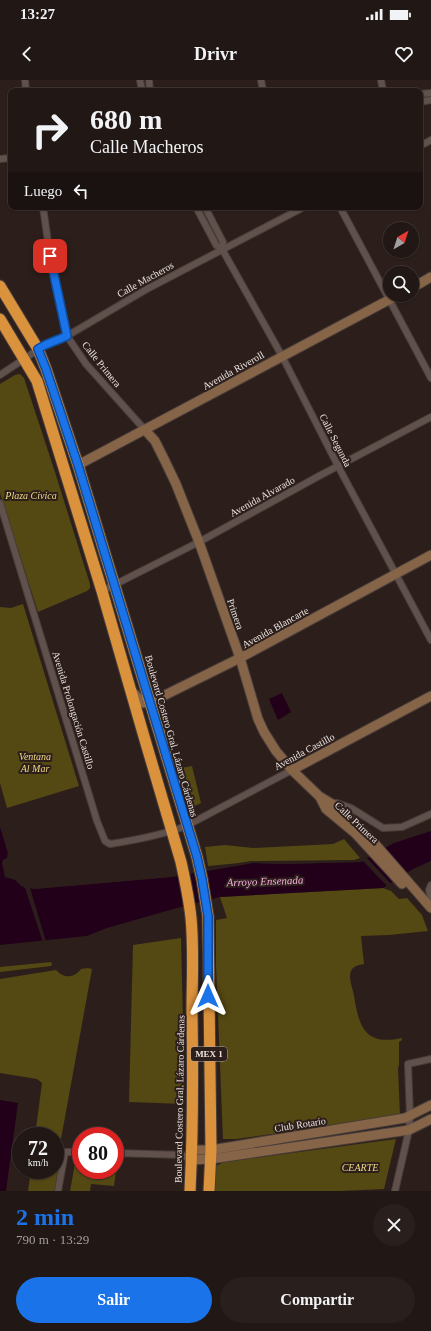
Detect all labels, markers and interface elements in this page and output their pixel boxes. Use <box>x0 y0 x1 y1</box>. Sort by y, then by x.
text: 13:27 <box>20 6 55 22</box>
icon: back <box>16 43 38 65</box>
icon: heart <box>393 43 415 65</box>
text: Drivr <box>194 44 237 64</box>
icon: right <box>24 104 76 156</box>
text: 680 m <box>90 104 162 135</box>
text: Calle Macheros <box>90 137 203 157</box>
icon: left <box>70 180 92 202</box>
text: Luego <box>24 183 62 199</box>
north arrow <box>383 222 419 258</box>
map controls <box>383 222 419 302</box>
pin <box>33 239 67 273</box>
icon: arrive <box>39 245 61 267</box>
street label: Calle Macheros <box>115 259 176 300</box>
button: search <box>383 266 419 302</box>
street label: Calle Primera <box>80 339 124 390</box>
street label: Avenida Riveroll <box>201 349 266 392</box>
street label: Calle Segunda <box>317 412 354 469</box>
street label: Avenida Alvarado <box>228 474 297 519</box>
park label: Plaza Civica <box>4 490 57 501</box>
street label: Primera <box>225 597 246 631</box>
street label: Avenida Blancarte <box>240 604 311 650</box>
street label: Avenida Prolongación Castillo <box>50 650 97 770</box>
street label: Boulevard Costero Gral. Lázaro Cárdenas <box>143 654 200 818</box>
street label: Avenida Castillo <box>272 731 336 772</box>
park label: Ventana Al Mar <box>19 751 51 774</box>
street label: Calle Primera <box>333 799 381 846</box>
water label: Arroyo Ensenada <box>225 874 304 888</box>
position arrow <box>187 975 229 1017</box>
street label: Boulevard Costero Gral. Lázaro Cárdenas <box>173 1015 186 1183</box>
road number: MEX 1 <box>191 1047 227 1061</box>
street label: Club Rotario <box>274 1115 327 1134</box>
speed limit sign: 80 <box>72 1127 124 1179</box>
text: 72 <box>28 1137 48 1159</box>
text: km/h <box>28 1157 48 1168</box>
park label: CEARTE <box>342 1162 378 1173</box>
text: 2 min <box>16 1204 74 1230</box>
button: close <box>373 1204 415 1246</box>
text: 790 m · 13:29 <box>16 1232 89 1247</box>
button: Salir <box>16 1277 212 1323</box>
button: Compartir <box>220 1277 415 1323</box>

